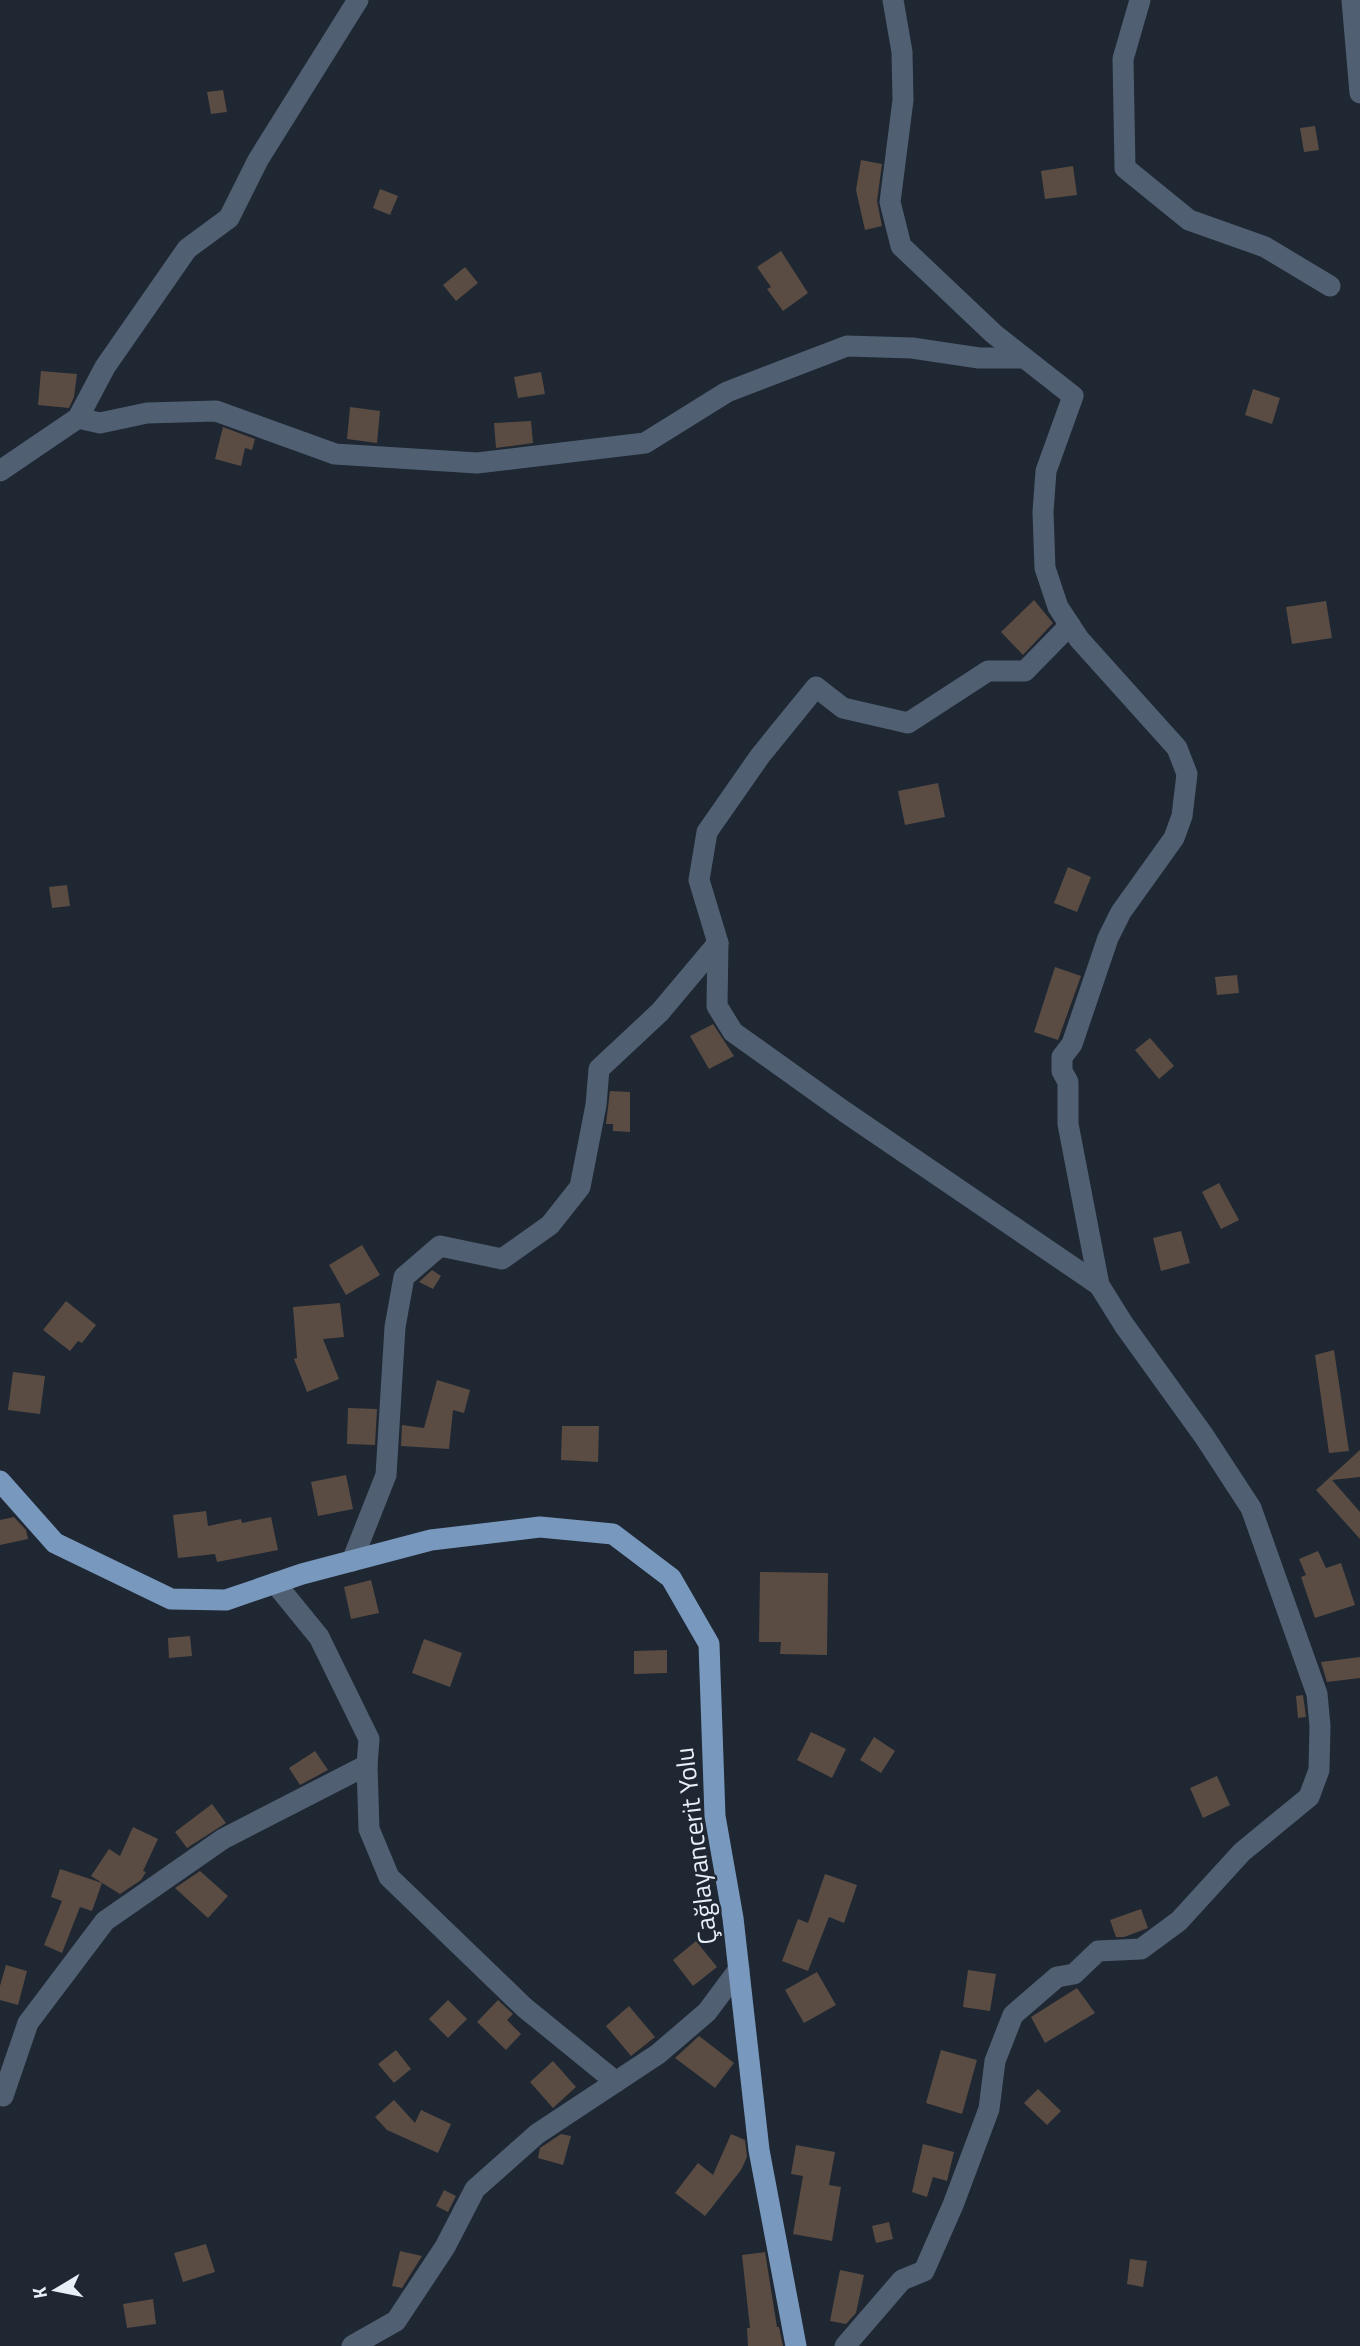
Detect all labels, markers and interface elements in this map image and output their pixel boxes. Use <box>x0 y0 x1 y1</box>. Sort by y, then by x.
street label: Çağlayancerit Yolu <box>664 1745 727 1947</box>
north arrow <box>21 2255 91 2325</box>
text: K <box>24 2285 54 2301</box>

